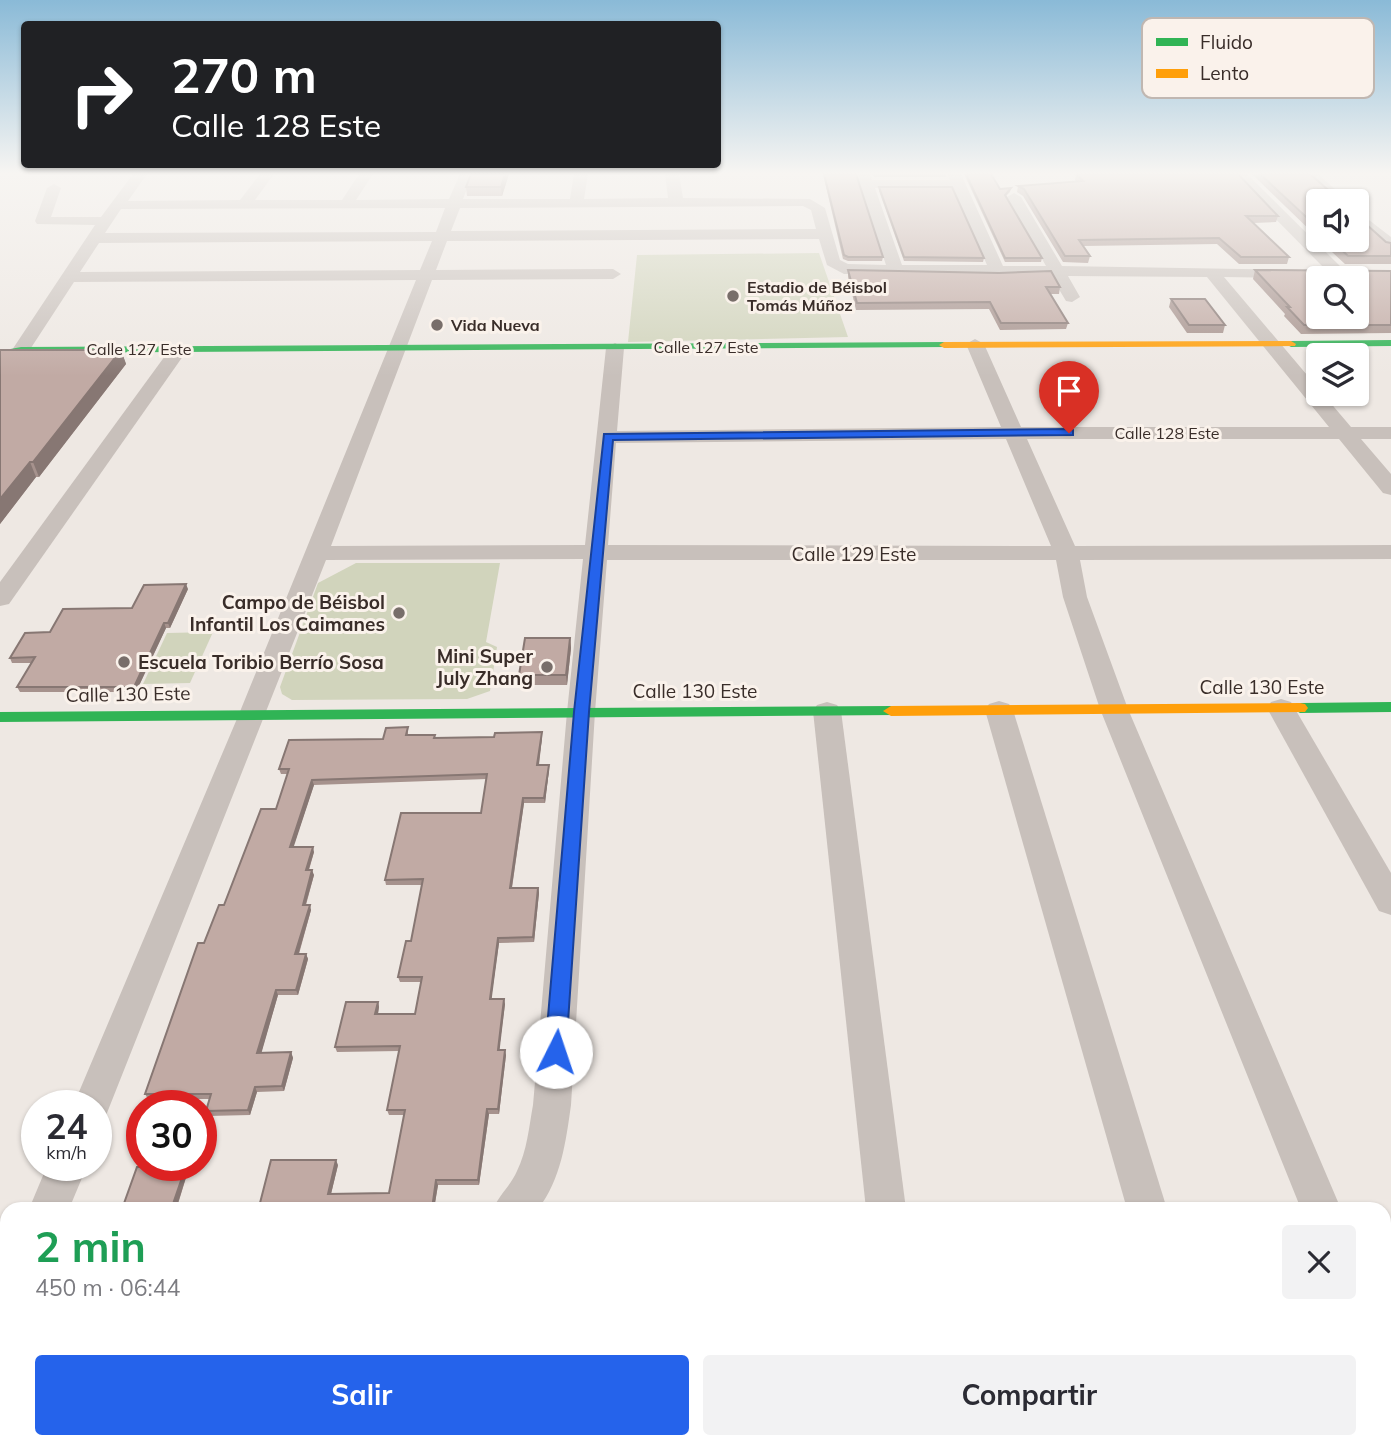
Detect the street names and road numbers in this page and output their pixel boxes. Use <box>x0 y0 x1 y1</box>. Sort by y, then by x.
street label: Calle 127 Este <box>653 337 759 357</box>
street label: Calle 127 Este <box>86 339 192 359</box>
street label: Calle 128 Este <box>1114 423 1220 443</box>
street label: Calle 129 Este <box>792 542 916 566</box>
street label: Calle 130 Este <box>1200 675 1324 699</box>
street label: Calle 130 Este <box>633 679 757 703</box>
street label: Calle 130 Este <box>65 681 191 707</box>

